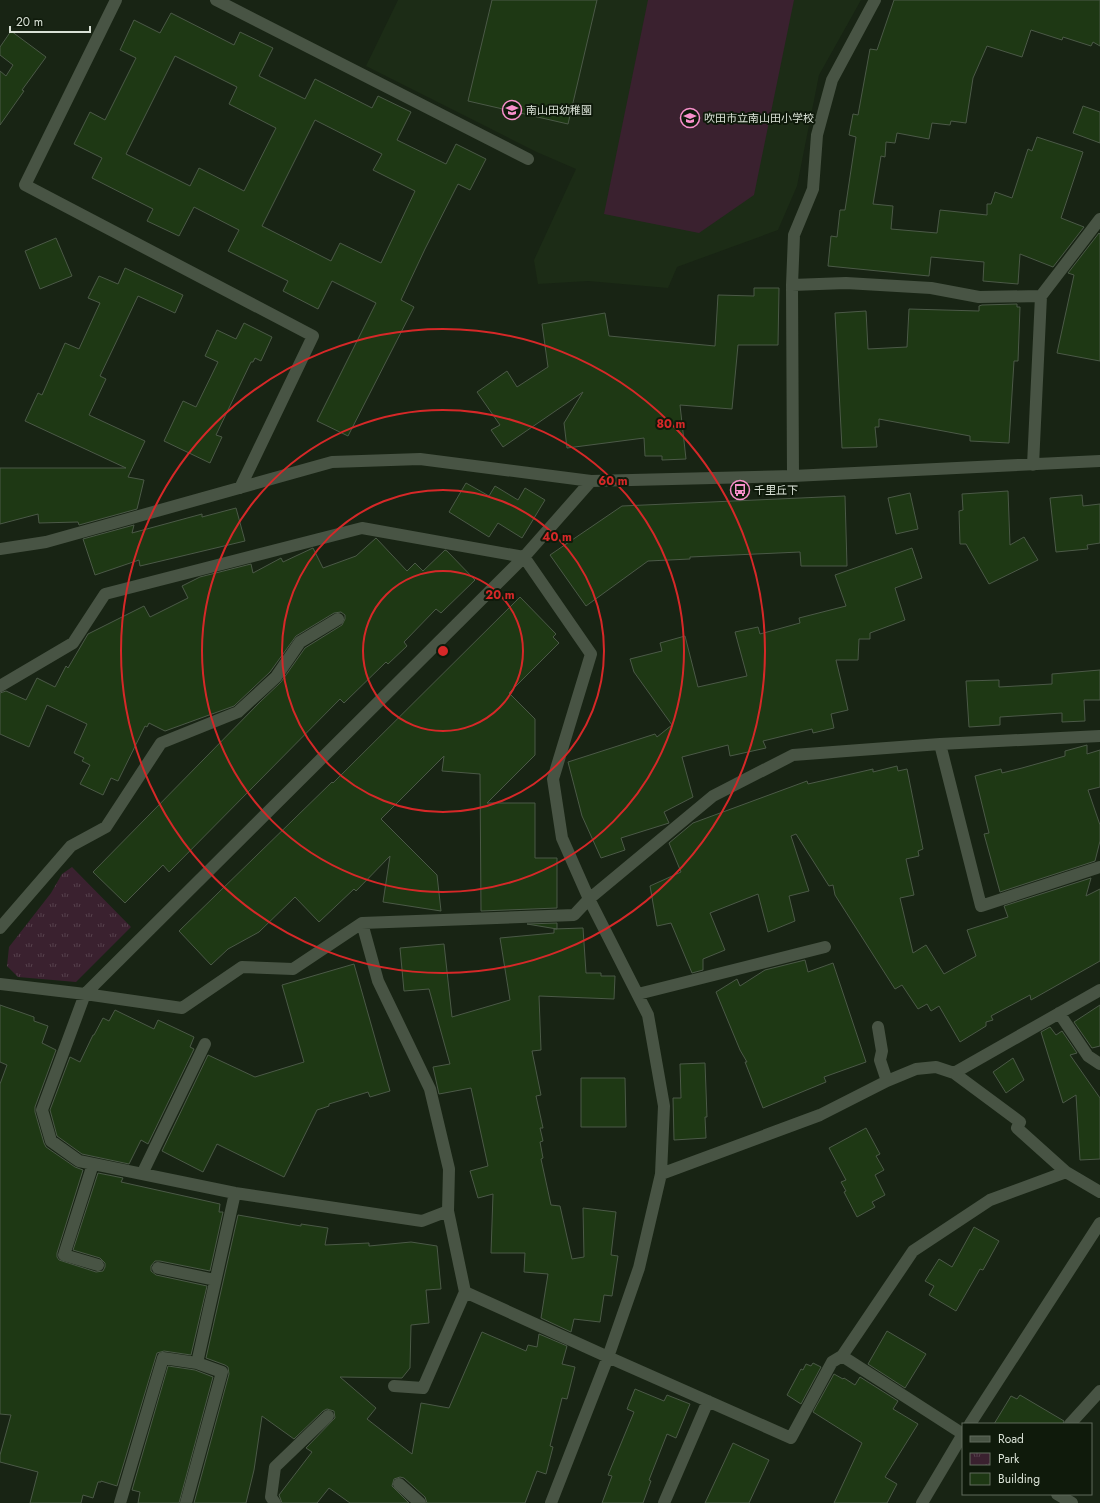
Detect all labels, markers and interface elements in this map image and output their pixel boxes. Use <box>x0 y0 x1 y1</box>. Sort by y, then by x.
scale bar <box>10 8 90 34</box>
text: 20 m <box>16 13 43 31</box>
school or university icon: 南山田幼稚園 <box>501 99 523 121</box>
place label: 南山田幼稚園 <box>526 102 592 118</box>
school or university icon: 吹田市立南山田小学校 <box>679 107 701 129</box>
place label: 吹田市立南山田小学校 <box>704 110 814 126</box>
text: 80 m <box>657 415 686 433</box>
text: 60 m <box>598 472 628 490</box>
bus stop icon: 千里丘下 <box>729 479 751 501</box>
place label: 千里丘下 <box>754 482 798 498</box>
text: 40 m <box>542 528 572 546</box>
text: 20 m <box>485 586 515 604</box>
centre of rings <box>436 644 450 658</box>
legend <box>962 1423 1092 1495</box>
text: Road <box>998 1430 1024 1448</box>
text: Park <box>998 1450 1020 1468</box>
text: Building <box>998 1470 1040 1488</box>

